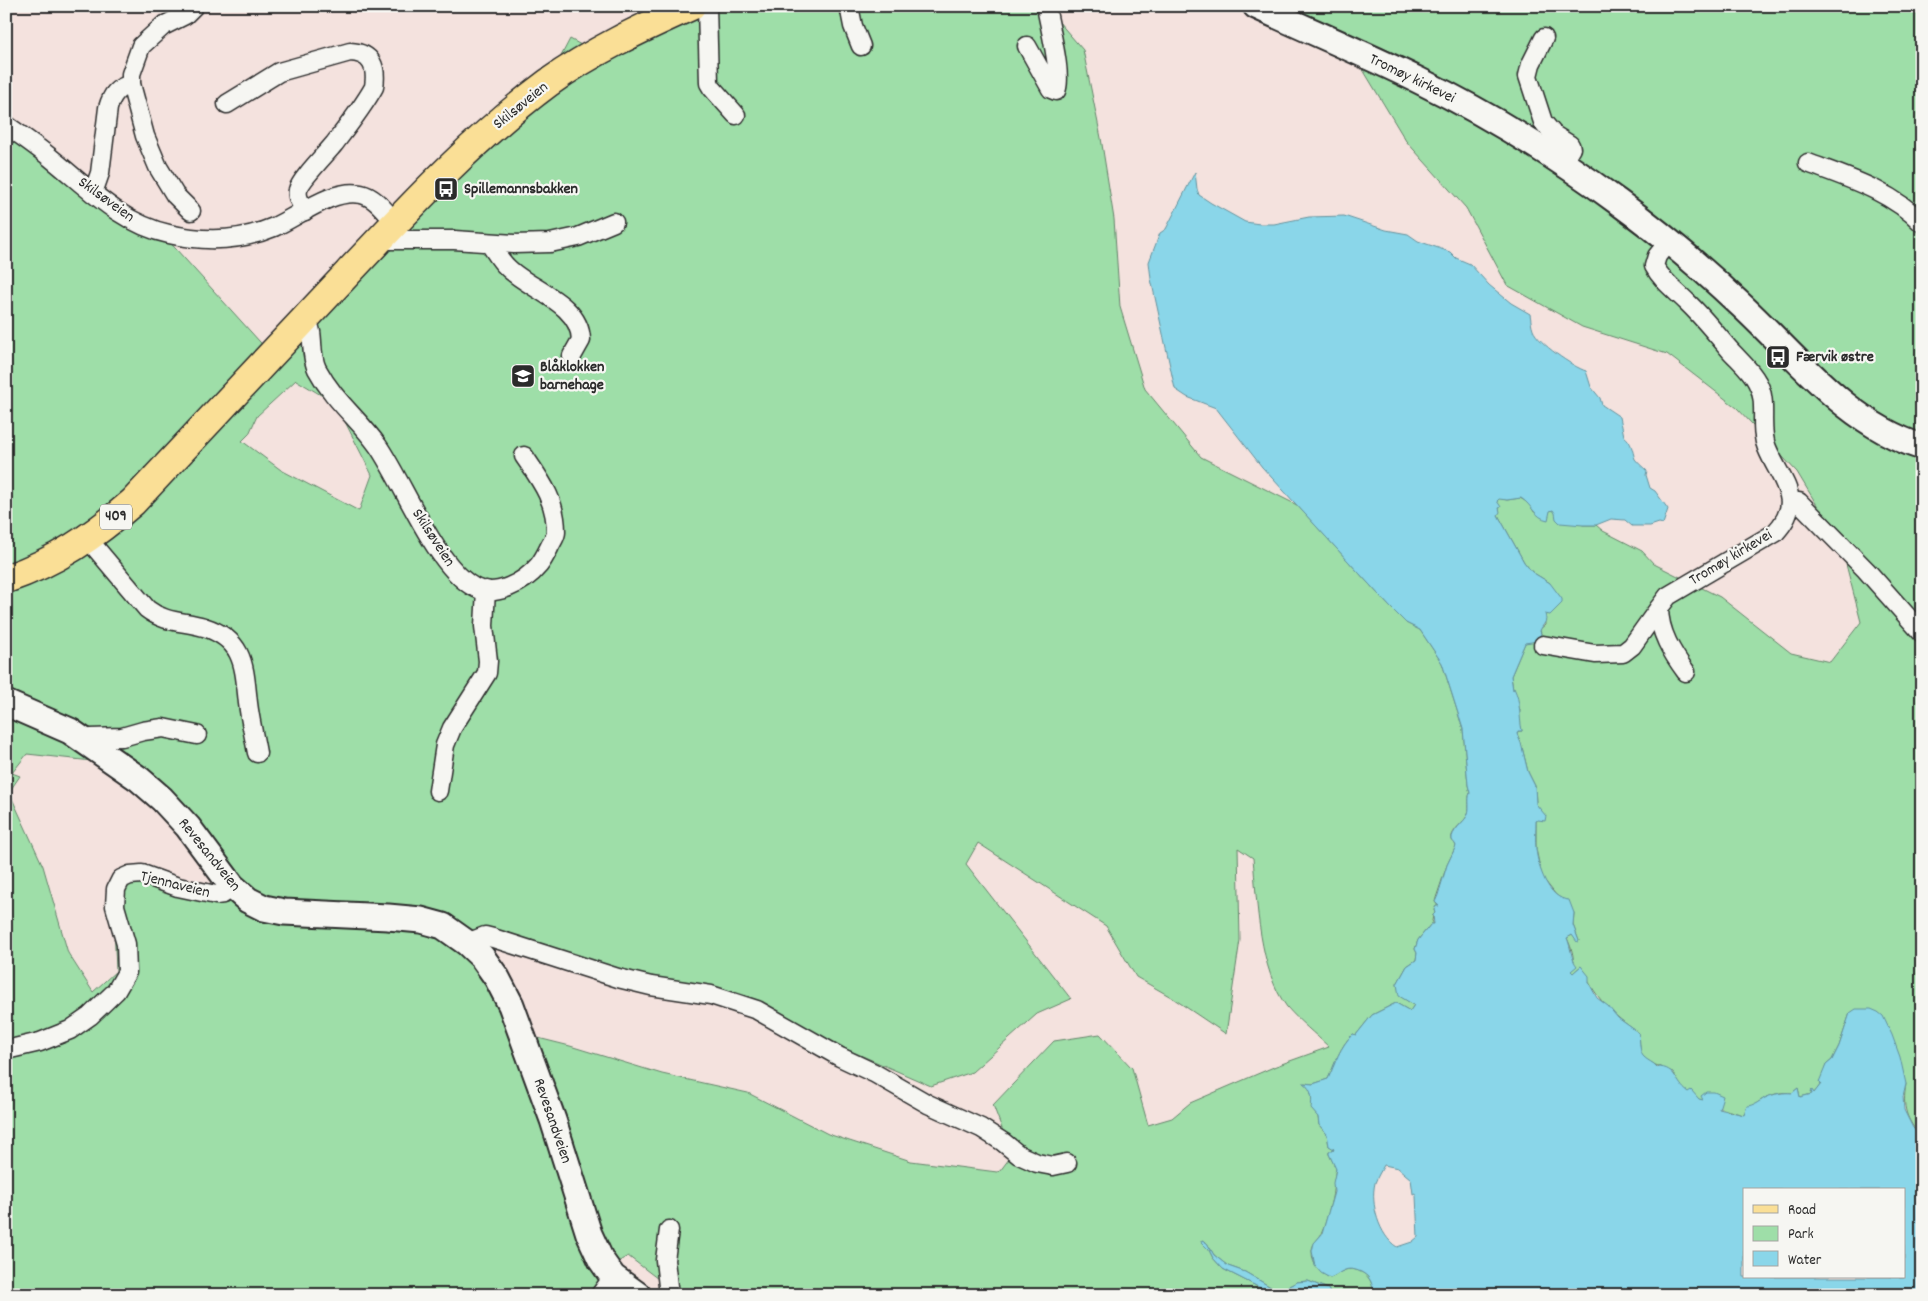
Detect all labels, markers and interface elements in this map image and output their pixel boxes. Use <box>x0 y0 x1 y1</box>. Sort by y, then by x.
street label: Tromøy kirkevei <box>1365 48 1459 110</box>
street label: Skilsøveien <box>488 77 554 135</box>
street label: Skilsøveien <box>73 172 139 228</box>
bus stop icon: Spillemannsbakken <box>433 176 459 202</box>
place label: Spillemannsbakken <box>464 178 578 201</box>
bus stop icon: Færvik østre <box>1765 344 1791 370</box>
place label: Færvik østre <box>1796 346 1874 369</box>
place label: Blåklokken barnehage <box>540 356 604 397</box>
school or university icon: Blåklokken barnehage <box>510 363 536 389</box>
road number: 409 <box>100 504 132 530</box>
street label: Skilsøveien <box>406 504 460 572</box>
street label: Tromøy kirkevei <box>1685 524 1777 592</box>
street label: Revesandveien <box>172 813 246 897</box>
street label: Tjennaveien <box>138 865 212 905</box>
street label: Revesandveien <box>527 1075 577 1167</box>
legend <box>1743 1188 1906 1278</box>
text: Road <box>1788 1200 1816 1222</box>
text: Park <box>1788 1224 1814 1246</box>
text: Water <box>1788 1250 1822 1272</box>

